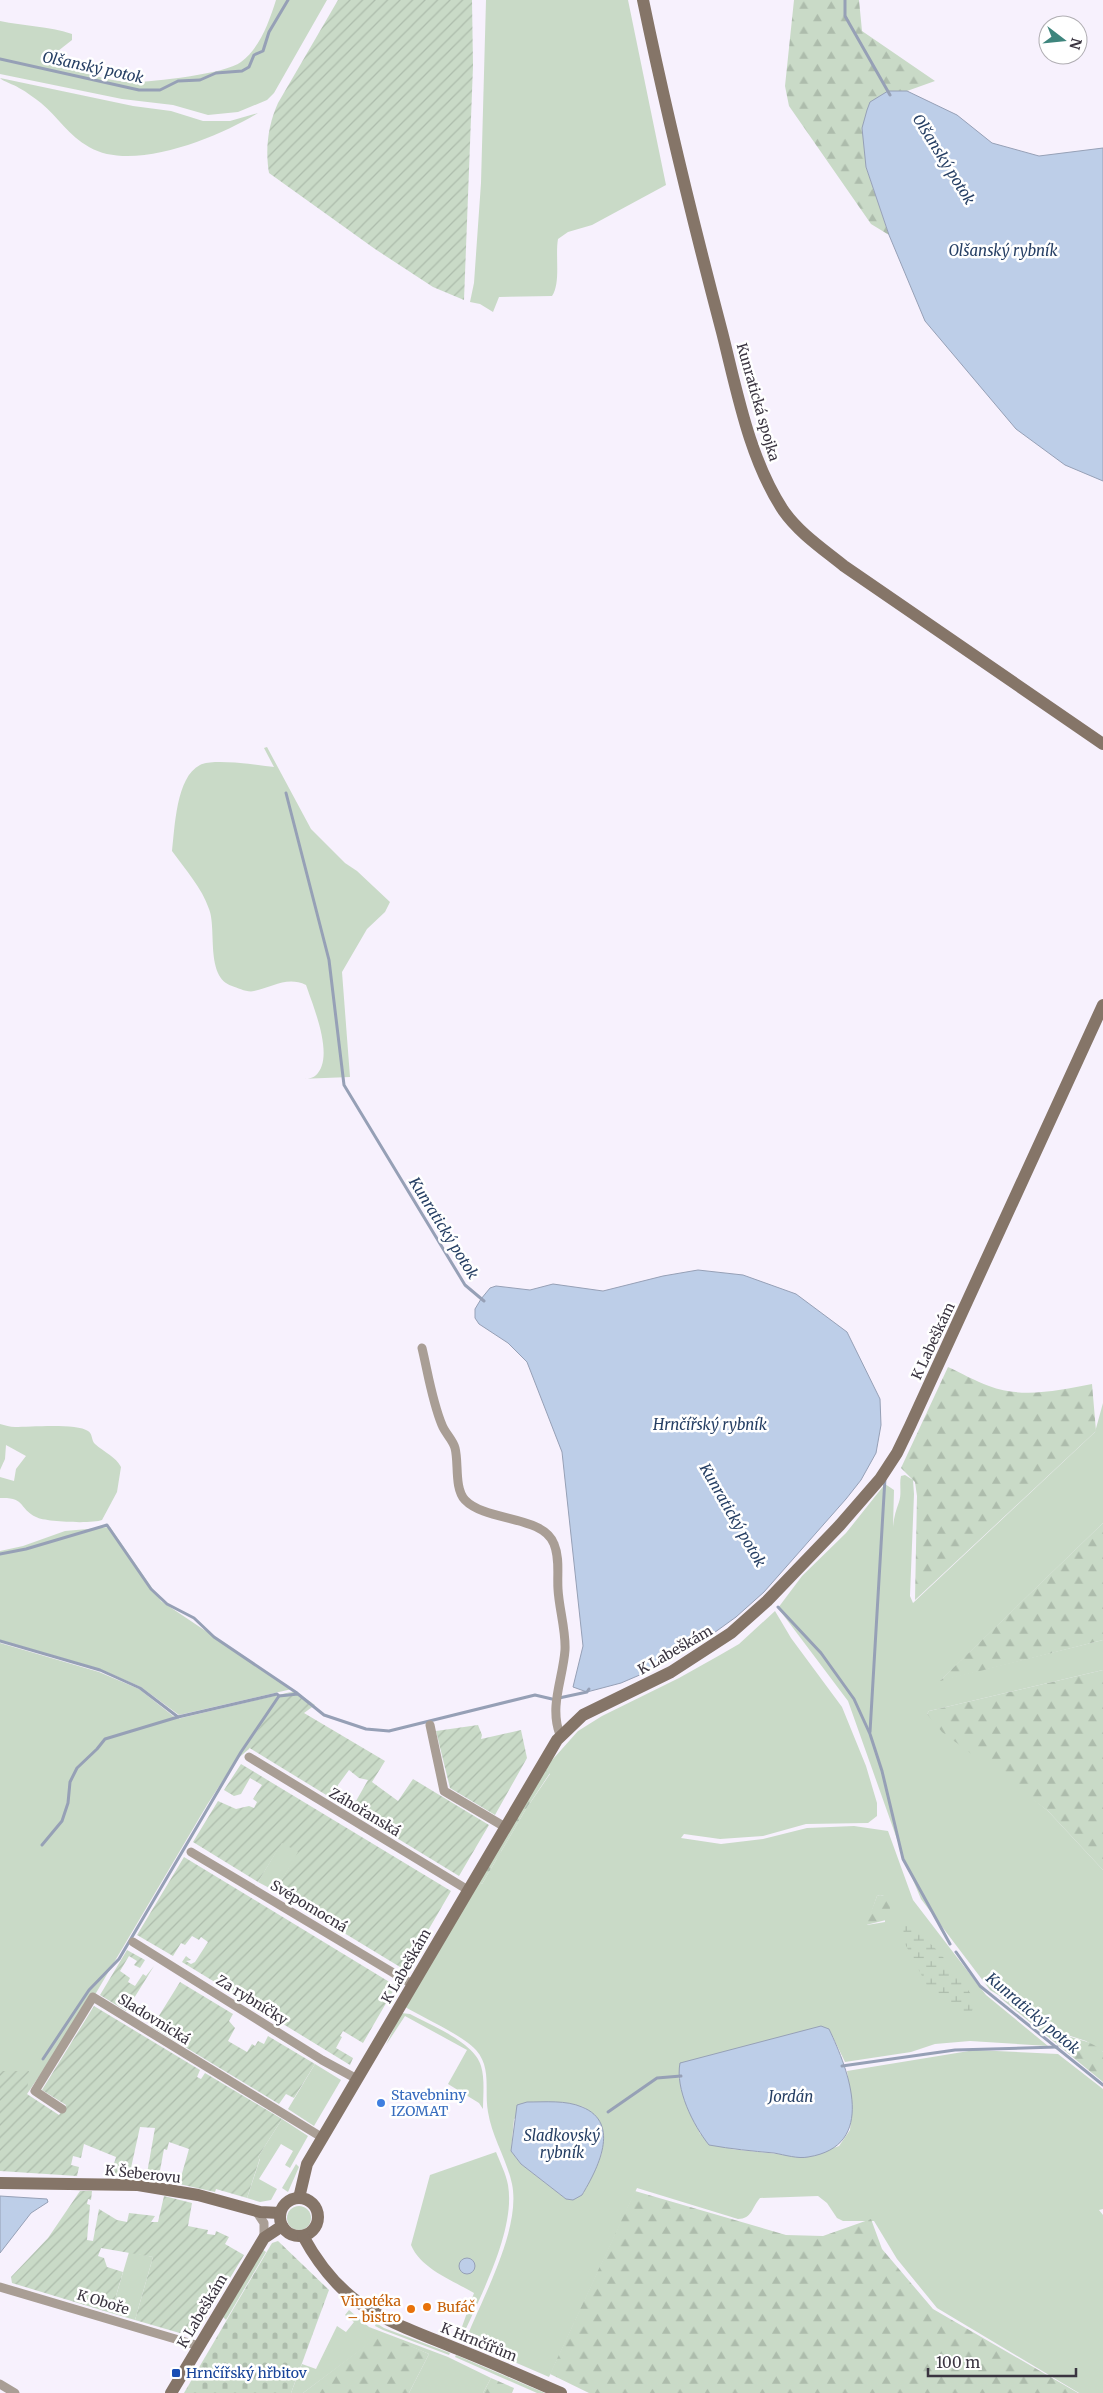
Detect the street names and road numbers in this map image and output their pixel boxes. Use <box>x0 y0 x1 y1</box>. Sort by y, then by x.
street label: Kunratická spojka <box>733 341 784 464</box>
street label: K Labeškám <box>907 1299 959 1382</box>
street label: K Labeškám <box>635 1621 716 1679</box>
street label: Záhořanská <box>326 1784 404 1841</box>
street label: Svépomocná <box>267 1876 351 1936</box>
street label: K Labeškám <box>377 1925 435 2006</box>
street label: Za rybníčky <box>213 1971 292 2029</box>
street label: Sladovnická <box>115 1990 194 2049</box>
street label: K Šeberovu <box>104 2161 182 2187</box>
street label: K Labeškám <box>173 2271 231 2351</box>
street label: K Oboře <box>75 2286 131 2318</box>
street label: K Hrnčířům <box>438 2319 520 2365</box>

